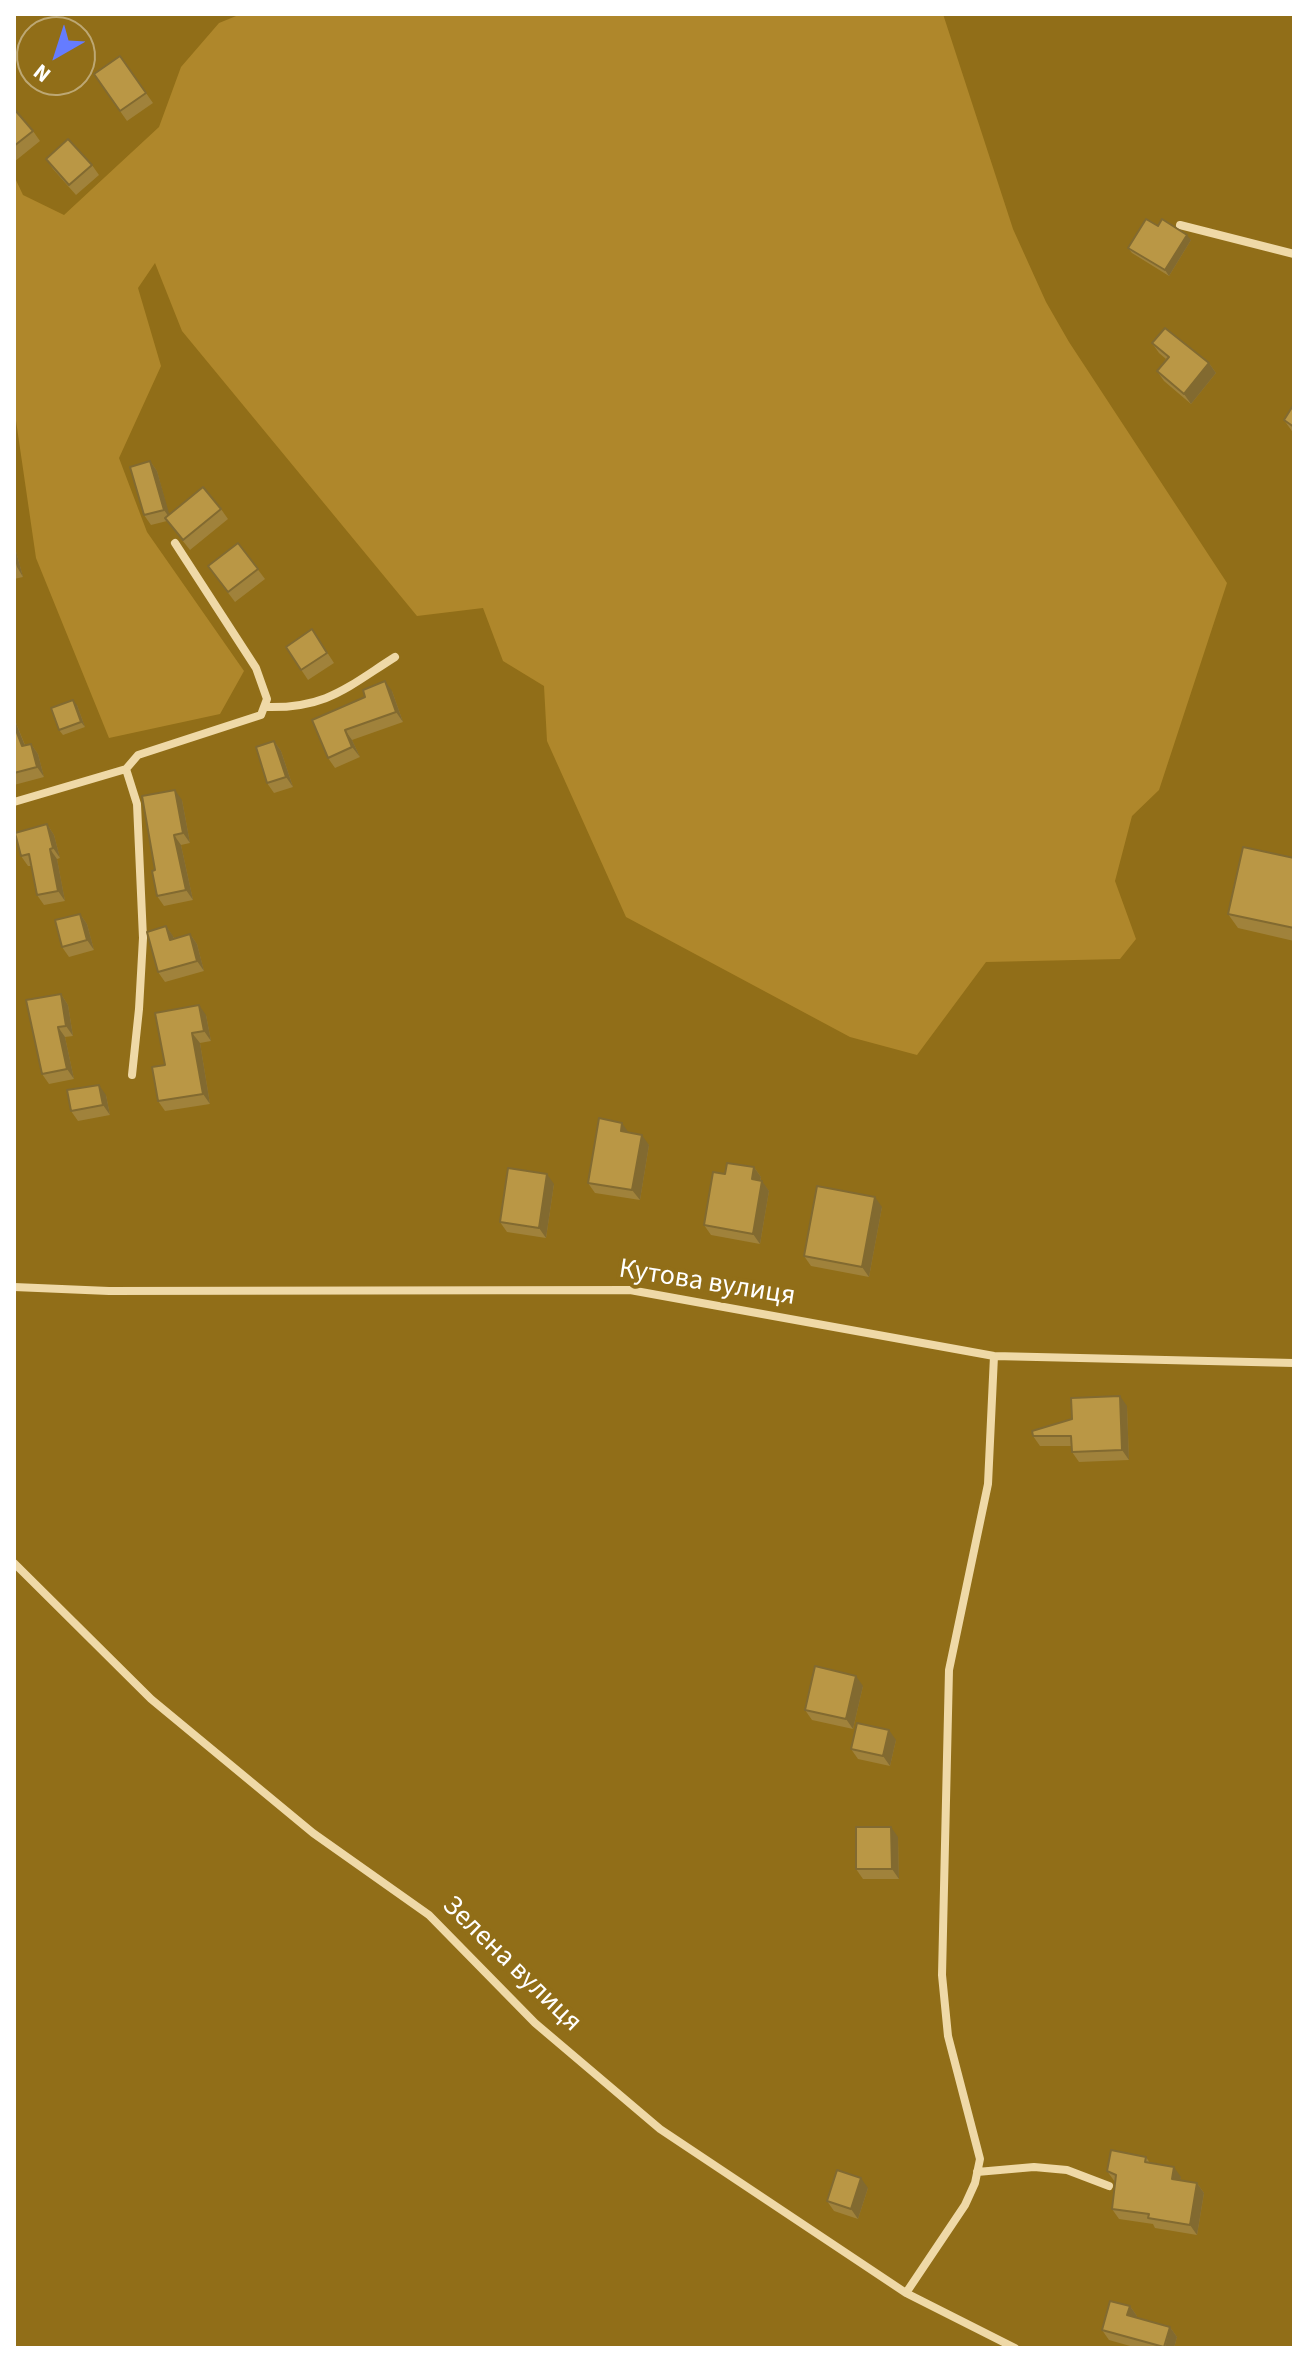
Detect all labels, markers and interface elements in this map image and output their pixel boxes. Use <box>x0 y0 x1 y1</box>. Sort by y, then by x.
north arrow <box>16 16 96 96</box>
text: N <box>26 56 58 90</box>
street label: Кутова вулиця <box>616 1253 798 1315</box>
street label: Зелена вулиця <box>434 1890 588 2040</box>

